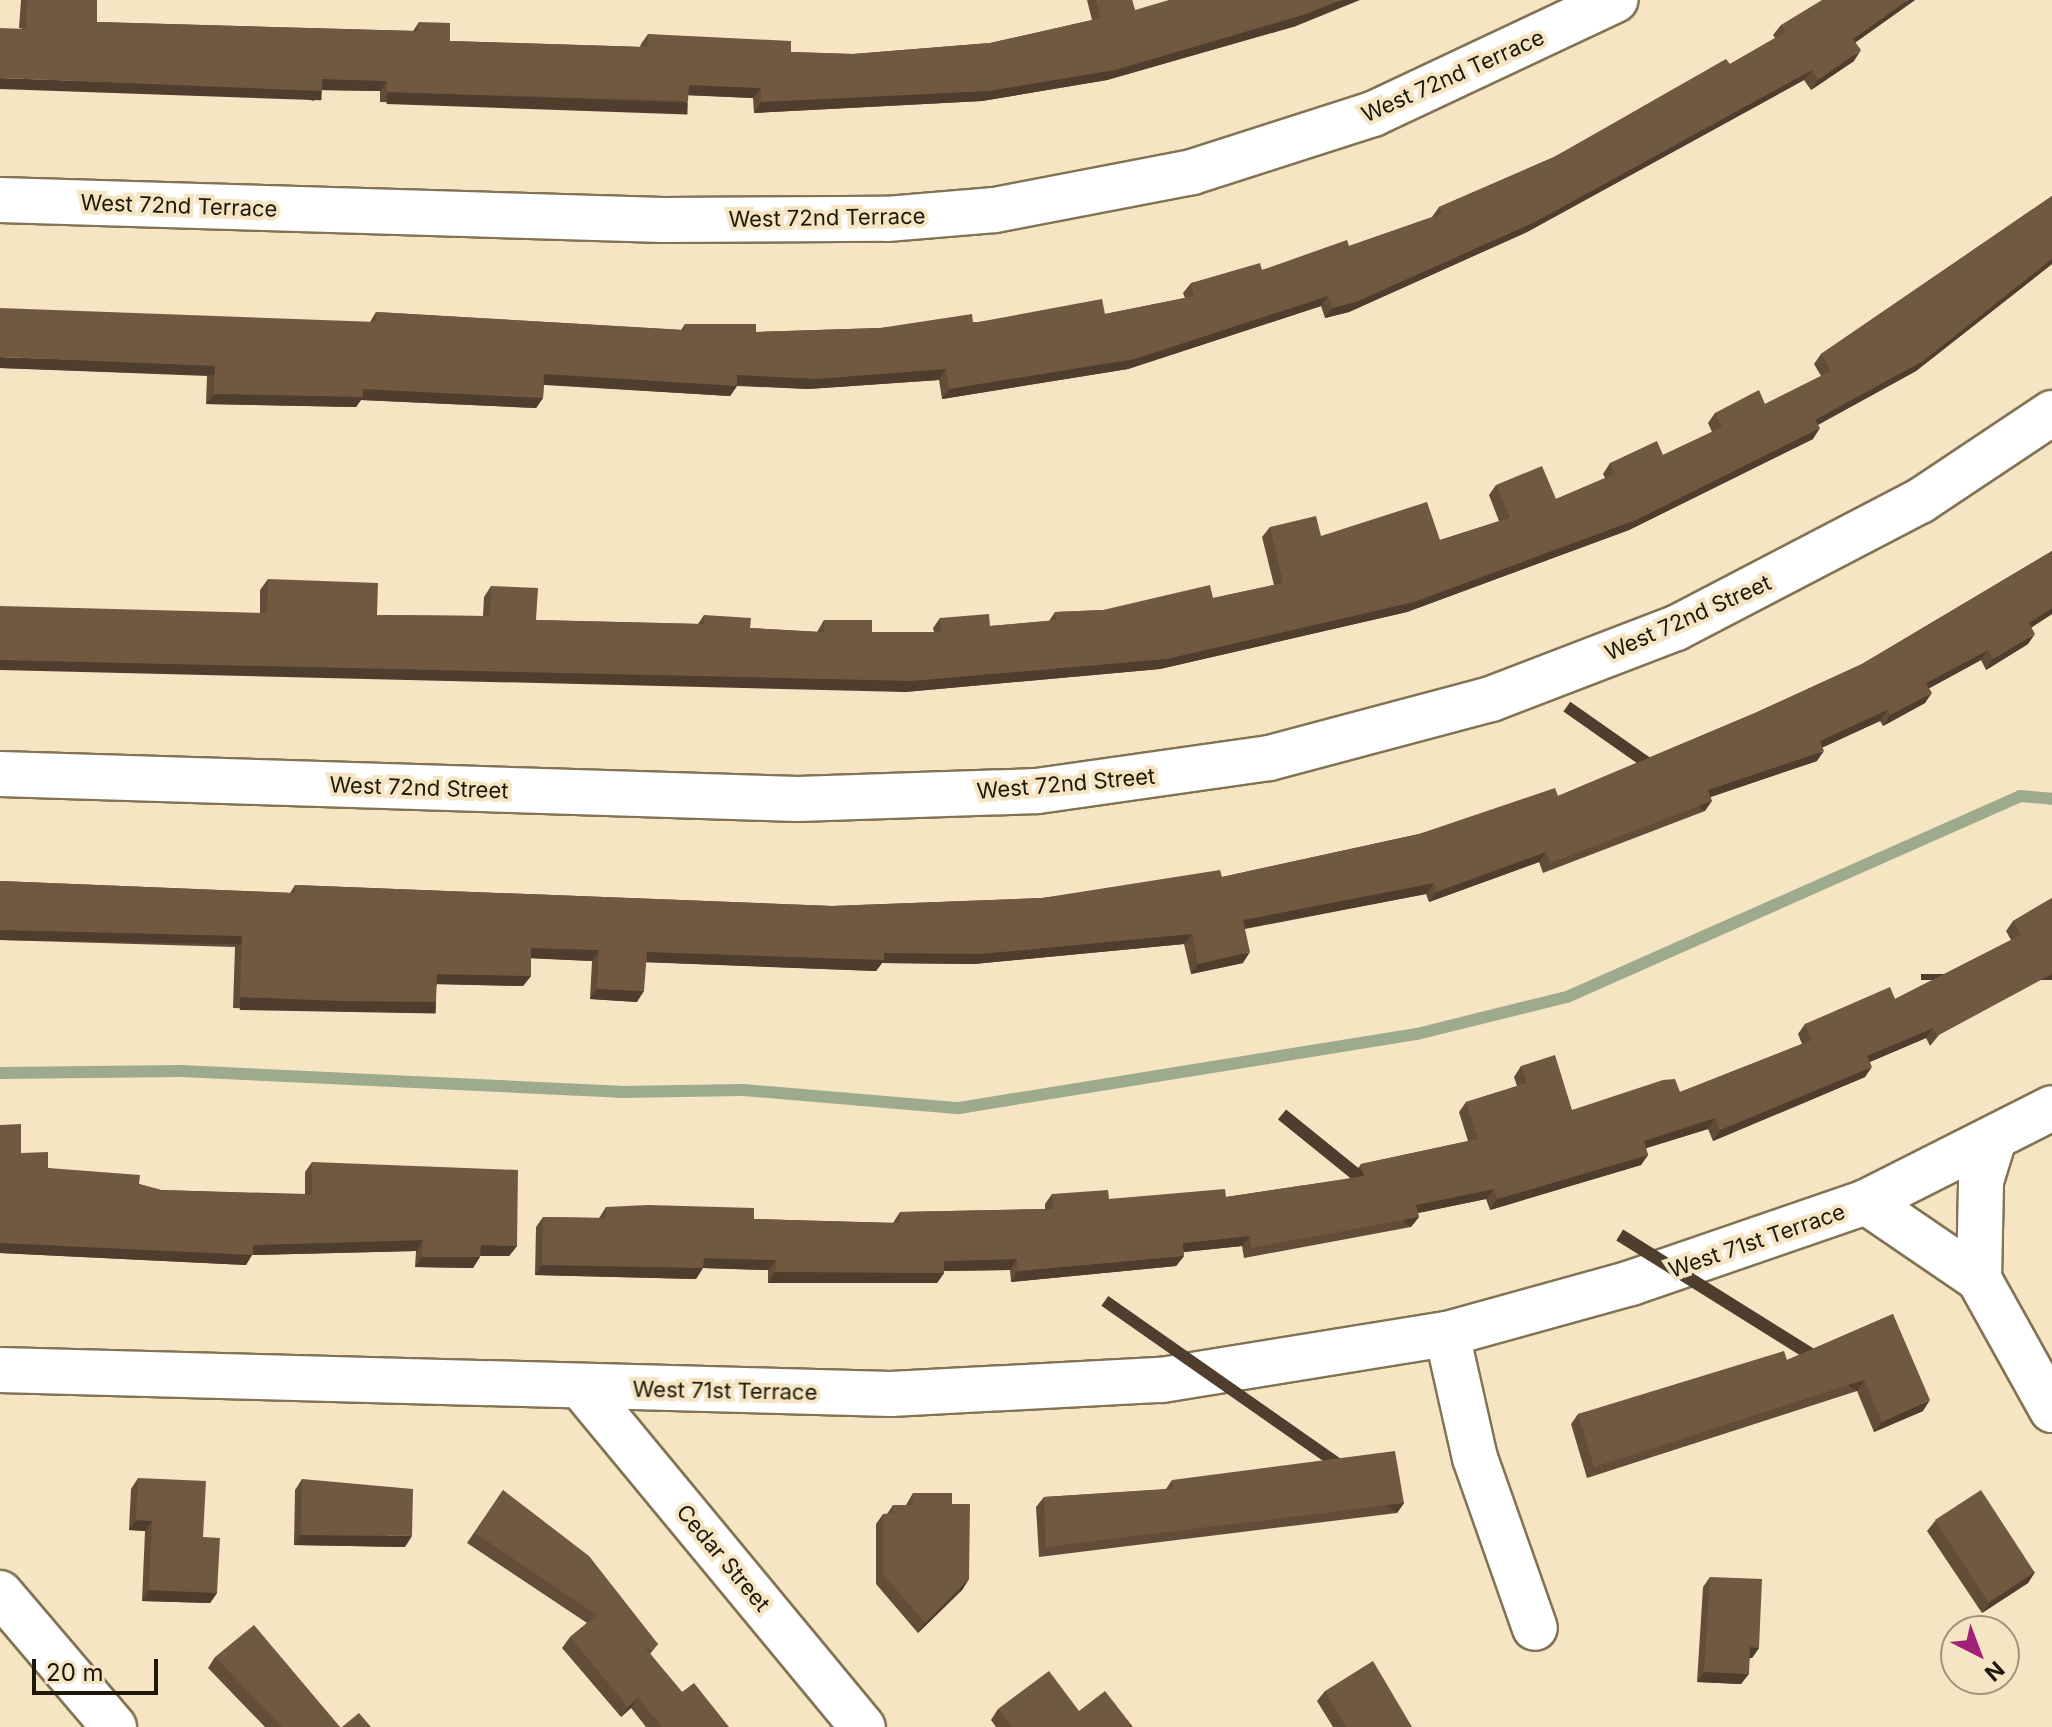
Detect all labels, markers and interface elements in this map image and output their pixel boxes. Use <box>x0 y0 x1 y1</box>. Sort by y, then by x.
street label: West 72nd Terrace <box>1358 24 1548 128</box>
street label: West 72nd Terrace <box>80 189 278 223</box>
street label: West 72nd Terrace <box>728 203 926 233</box>
street label: West 72nd Street <box>1601 570 1775 666</box>
street label: West 72nd Street <box>976 763 1156 805</box>
street label: West 72nd Street <box>329 772 509 804</box>
street label: West 71st Terrace <box>1665 1198 1849 1284</box>
street label: West 71st Terrace <box>632 1376 818 1406</box>
street label: Cedar Street <box>671 1499 775 1617</box>
north arrow <box>1940 1615 2020 1695</box>
scale bar <box>36 1643 162 1693</box>
text: N <box>1980 1656 2010 1687</box>
text: 20 m <box>46 1658 104 1687</box>

